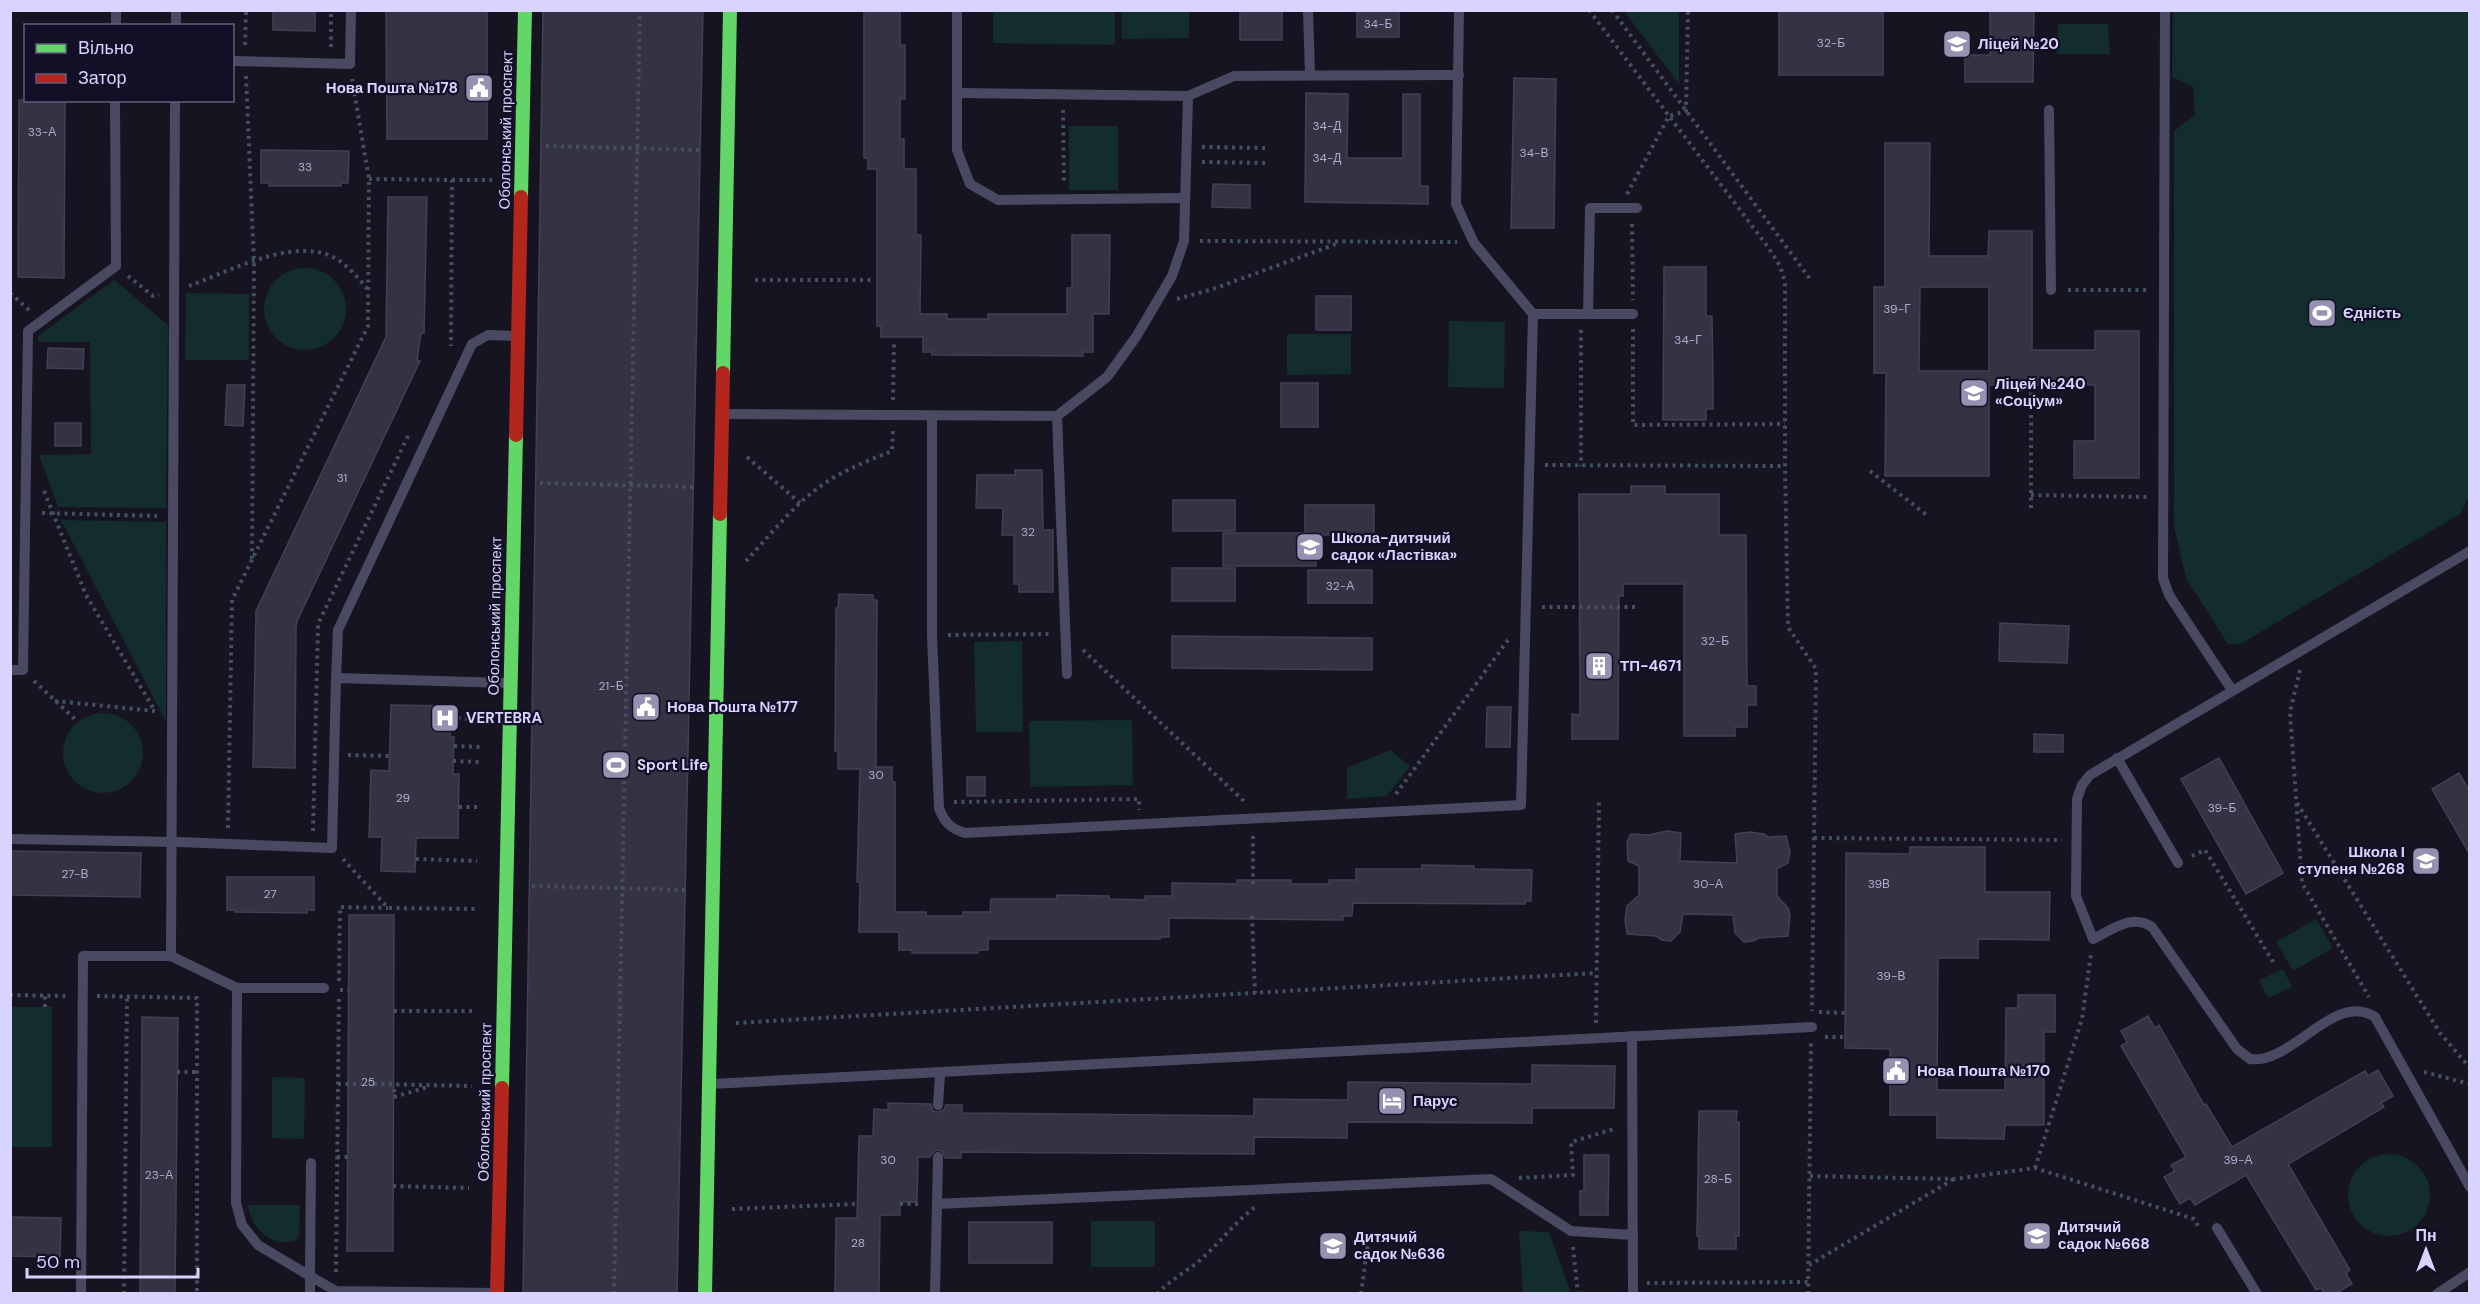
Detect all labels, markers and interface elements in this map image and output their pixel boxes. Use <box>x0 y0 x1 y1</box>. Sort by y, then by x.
house number: 34-Б <box>1364 16 1392 32</box>
legend <box>24 24 234 102</box>
school or university icon: Ліцей №20 <box>1941 28 1973 60</box>
place label: Ліцей №20 <box>1978 34 2059 54</box>
house number: 32-Б <box>1817 35 1845 51</box>
text: Вільно <box>78 36 134 60</box>
street label: Оболонський проспект <box>495 50 517 210</box>
text: Затор <box>78 66 127 90</box>
public building icon: Нова Пошта №178 <box>463 72 495 104</box>
place label: Нова Пошта №178 <box>326 78 458 98</box>
house number: 34-Д <box>1313 118 1342 134</box>
house number: 33-А <box>28 124 56 140</box>
house number: 34-В <box>1520 145 1548 161</box>
house number: 34-Д <box>1313 150 1342 166</box>
house number: 33 <box>298 159 312 175</box>
sports icon: Єдність <box>2306 297 2338 329</box>
house number: 39-Г <box>1883 301 1911 317</box>
place label: Єдність <box>2343 303 2401 323</box>
house number: 34-Г <box>1674 332 1702 348</box>
place label: Ліцей №240 «Соціум» <box>1995 374 2086 411</box>
school or university icon: Ліцей №240 «Соціум» <box>1958 377 1990 409</box>
house number: 31 <box>337 470 347 486</box>
house number: 32 <box>1021 524 1035 540</box>
place label: Школа-дитячий садок «Ластівка» <box>1331 528 1457 565</box>
school or university icon: Школа-дитячий садок «Ластівка» <box>1294 531 1326 563</box>
street label: Оболонський проспект <box>484 536 506 696</box>
house number: 32-А <box>1326 578 1354 594</box>
house number: 32-Б <box>1701 633 1729 649</box>
building icon: ТП-4671 <box>1583 650 1615 682</box>
place label: ТП-4671 <box>1620 656 1682 676</box>
house number: 21-Б <box>598 678 624 694</box>
public building icon: Нова Пошта №177 <box>630 691 662 723</box>
place label: Нова Пошта №177 <box>667 697 798 717</box>
hospital icon: VERTEBRA <box>429 702 461 734</box>
place label: VERTEBRA <box>466 708 543 728</box>
sports icon: Sport Life <box>600 749 632 781</box>
place label: Sport Life <box>637 755 708 775</box>
house number: 30 <box>868 767 884 783</box>
house number: 29 <box>396 790 410 806</box>
house number: 39-Б <box>2208 800 2236 816</box>
place label: Школа І ступеня №268 <box>2297 842 2405 879</box>
school or university icon: Школа І ступеня №268 <box>2410 845 2442 877</box>
house number: 27-В <box>61 866 89 882</box>
house number: 30-А <box>1693 876 1723 892</box>
house number: 39В <box>1868 876 1890 892</box>
house number: 27 <box>263 886 277 902</box>
house number: 39-В <box>1877 968 1905 984</box>
street label: Оболонський проспект <box>474 1022 496 1182</box>
public building icon: Нова Пошта №170 <box>1880 1055 1912 1087</box>
place label: Нова Пошта №170 <box>1917 1061 2050 1081</box>
house number: 25 <box>361 1074 375 1090</box>
hotel icon: Парус <box>1376 1085 1408 1117</box>
place label: Парус <box>1413 1091 1457 1111</box>
house number: 30 <box>880 1152 896 1168</box>
house number: 39-А <box>2224 1152 2252 1168</box>
house number: 23-А <box>145 1167 173 1183</box>
house number: 28-Б <box>1704 1171 1732 1187</box>
place label: Дитячий садок №668 <box>2058 1217 2150 1254</box>
school or university icon: Дитячий садок №668 <box>2021 1220 2053 1252</box>
north arrow <box>2396 1220 2456 1280</box>
text: Пн <box>2415 1225 2437 1246</box>
place label: Дитячий садок №636 <box>1354 1227 1445 1264</box>
school or university icon: Дитячий садок №636 <box>1317 1230 1349 1262</box>
house number: 28 <box>851 1235 865 1251</box>
scale bar <box>27 1241 198 1279</box>
text: 50 m <box>36 1250 80 1274</box>

